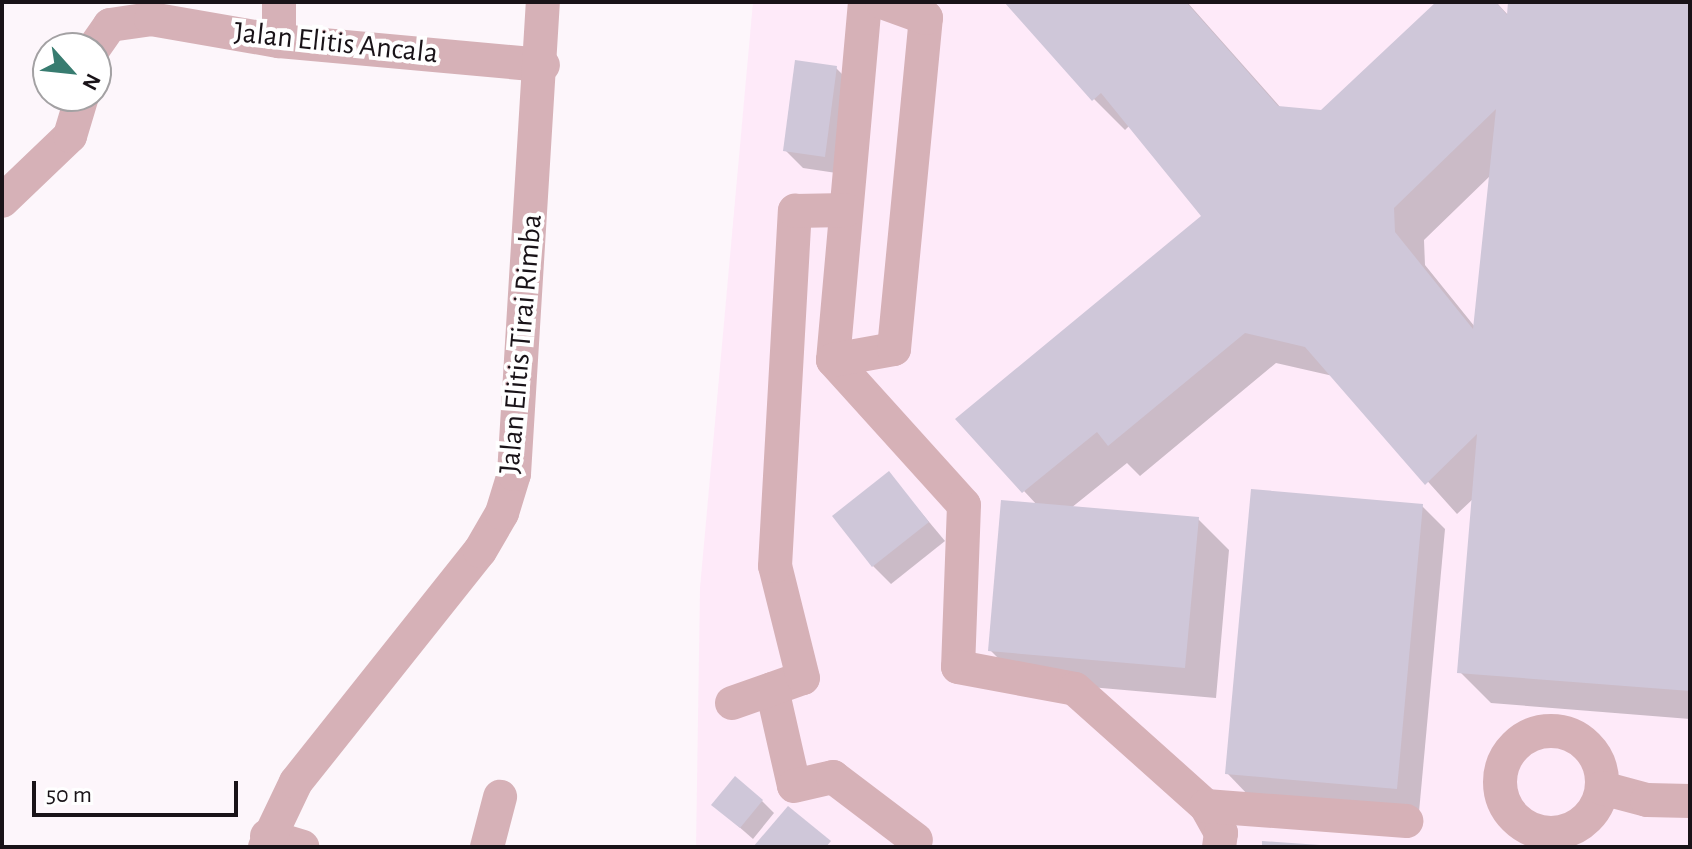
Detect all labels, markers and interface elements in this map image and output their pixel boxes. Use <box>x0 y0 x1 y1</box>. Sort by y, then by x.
street label: Jalan Elitis Ancala <box>232 14 440 72</box>
north arrow <box>32 32 112 112</box>
text: N <box>78 70 105 94</box>
street label: Jalan Elitis Tirai Rimba <box>492 213 550 475</box>
scale bar <box>36 765 242 815</box>
text: 50 m <box>46 783 92 807</box>

